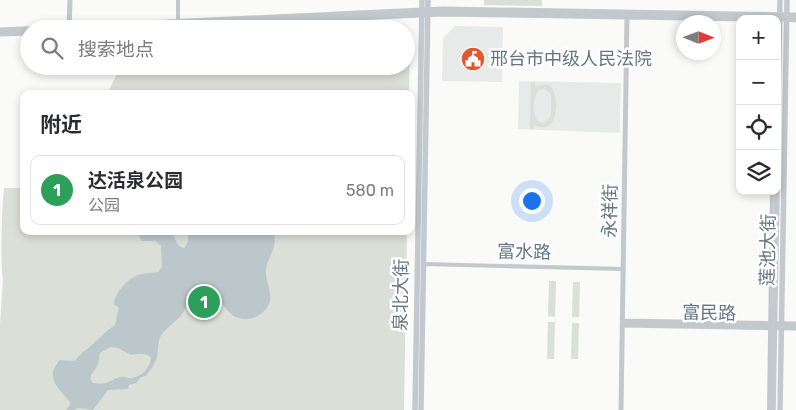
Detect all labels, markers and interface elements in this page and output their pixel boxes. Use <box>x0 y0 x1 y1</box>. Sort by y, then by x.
north arrow <box>676 15 721 60</box>
map controls <box>736 15 781 195</box>
button: + <box>736 15 781 60</box>
search box <box>20 20 415 75</box>
icon: search <box>38 34 66 62</box>
text: 搜索地点 <box>78 38 154 61</box>
public building icon: 邢台市中级人民法院 <box>460 46 486 72</box>
place label: 邢台市中级人民法院 <box>490 48 652 70</box>
button: − <box>736 60 781 105</box>
button: locate <box>736 105 781 150</box>
text: 附近 <box>40 112 82 137</box>
button: layers <box>736 150 781 195</box>
text: 达活泉公园 <box>88 169 183 192</box>
text: 1 <box>53 181 61 200</box>
text: 580 m <box>346 181 394 200</box>
street label: 永祥街 <box>599 184 621 238</box>
your location <box>519 188 545 214</box>
text: 公园 <box>88 196 120 215</box>
street label: 莲池大街 <box>756 214 780 286</box>
street label: 富水路 <box>497 241 551 263</box>
street label: 泉北大街 <box>389 259 413 331</box>
pin: 1 <box>188 283 220 321</box>
street label: 富民路 <box>682 302 736 324</box>

